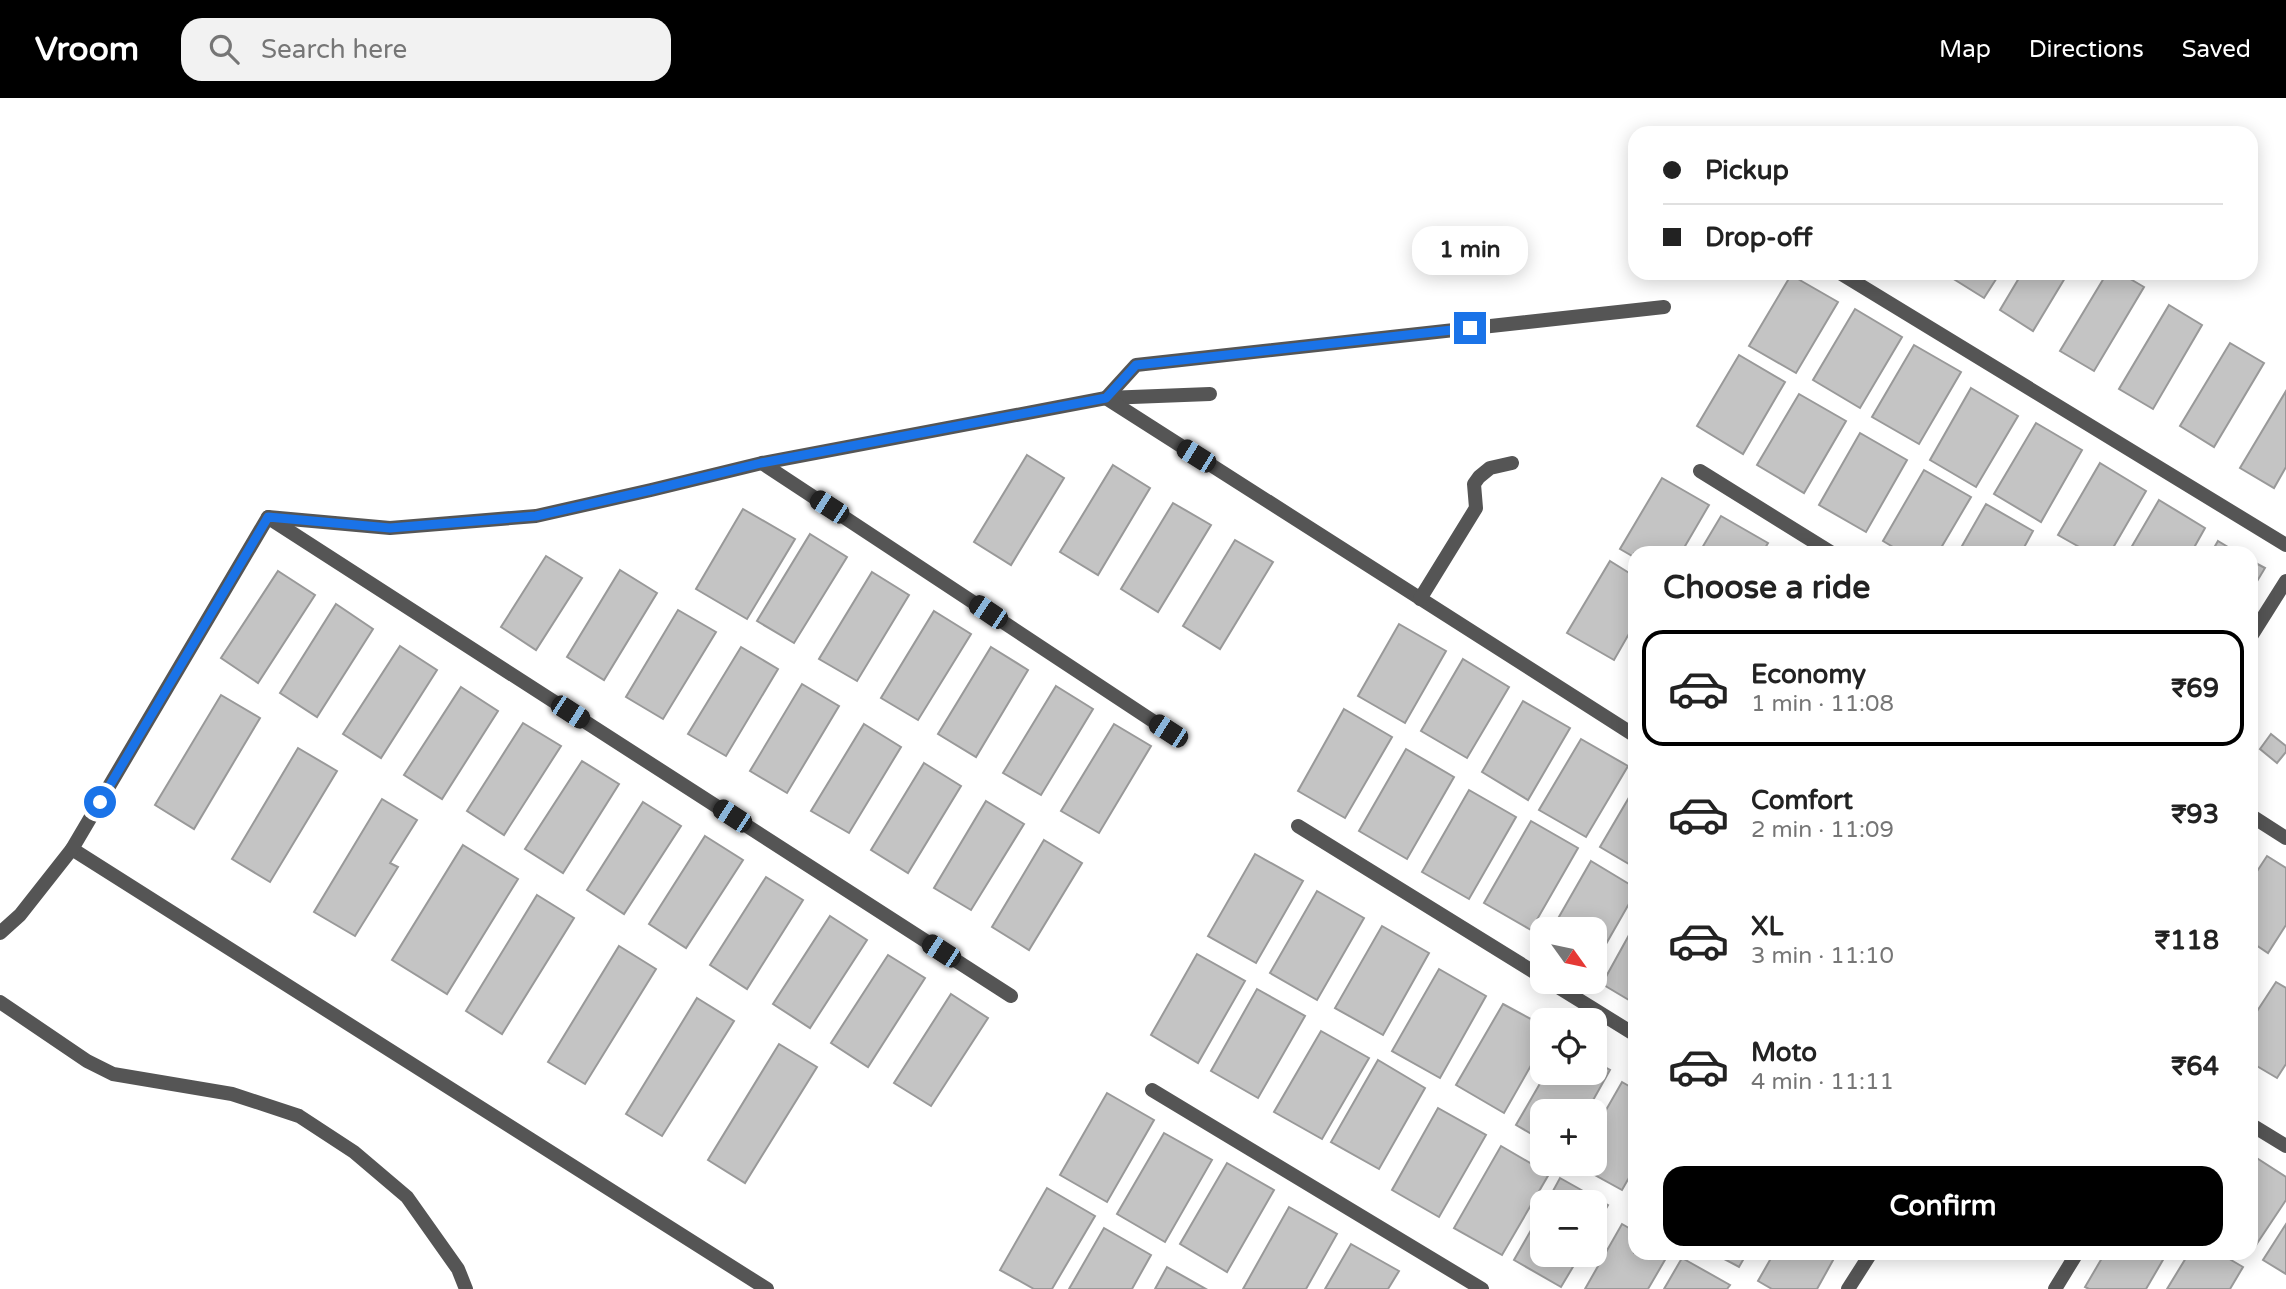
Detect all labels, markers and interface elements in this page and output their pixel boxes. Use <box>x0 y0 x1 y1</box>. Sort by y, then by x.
search box <box>181 18 671 81</box>
text: Vroom <box>35 30 139 69</box>
icon: search <box>205 30 243 68</box>
text: Search here <box>261 34 407 65</box>
text: Map <box>1939 35 1991 64</box>
text: Directions <box>2029 35 2144 64</box>
text: Saved <box>2182 35 2251 64</box>
text: Pickup <box>1705 155 1789 186</box>
text: Drop-off <box>1705 222 1812 253</box>
callout: 1 min <box>1412 226 1528 275</box>
text: 1 min <box>1439 236 1501 264</box>
route end <box>1454 312 1486 344</box>
car <box>1173 436 1220 476</box>
car <box>806 487 853 527</box>
text: Choose a ride <box>1663 569 1870 607</box>
car <box>965 592 1012 632</box>
icon: car <box>1667 657 1730 720</box>
text: Economy <box>1751 659 1866 690</box>
text: ₹69 <box>2171 673 2219 704</box>
text: 1 min · 11:08 <box>1751 690 1894 718</box>
car <box>547 692 594 732</box>
car <box>1145 711 1192 751</box>
icon: car <box>1667 783 1730 846</box>
text: Comfort <box>1751 785 1853 816</box>
route start <box>84 786 116 818</box>
car <box>709 796 756 836</box>
text: ₹93 <box>2171 799 2219 830</box>
text: 2 min · 11:09 <box>1751 816 1894 844</box>
icon: car <box>1667 909 1730 972</box>
text: XL <box>1751 911 1783 942</box>
north arrow <box>1530 917 1606 994</box>
map controls <box>1530 917 1607 1267</box>
text: ₹118 <box>2155 925 2219 956</box>
car <box>918 931 965 971</box>
text: 3 min · 11:10 <box>1751 942 1894 970</box>
button: locate <box>1530 1008 1607 1085</box>
icon: car <box>1667 1035 1730 1098</box>
text: Moto <box>1751 1037 1817 1068</box>
text: ₹64 <box>2171 1051 2219 1082</box>
text: 4 min · 11:11 <box>1751 1068 1894 1096</box>
button: + <box>1530 1099 1607 1176</box>
button: Confirm <box>1663 1166 2223 1246</box>
button: − <box>1530 1190 1607 1267</box>

